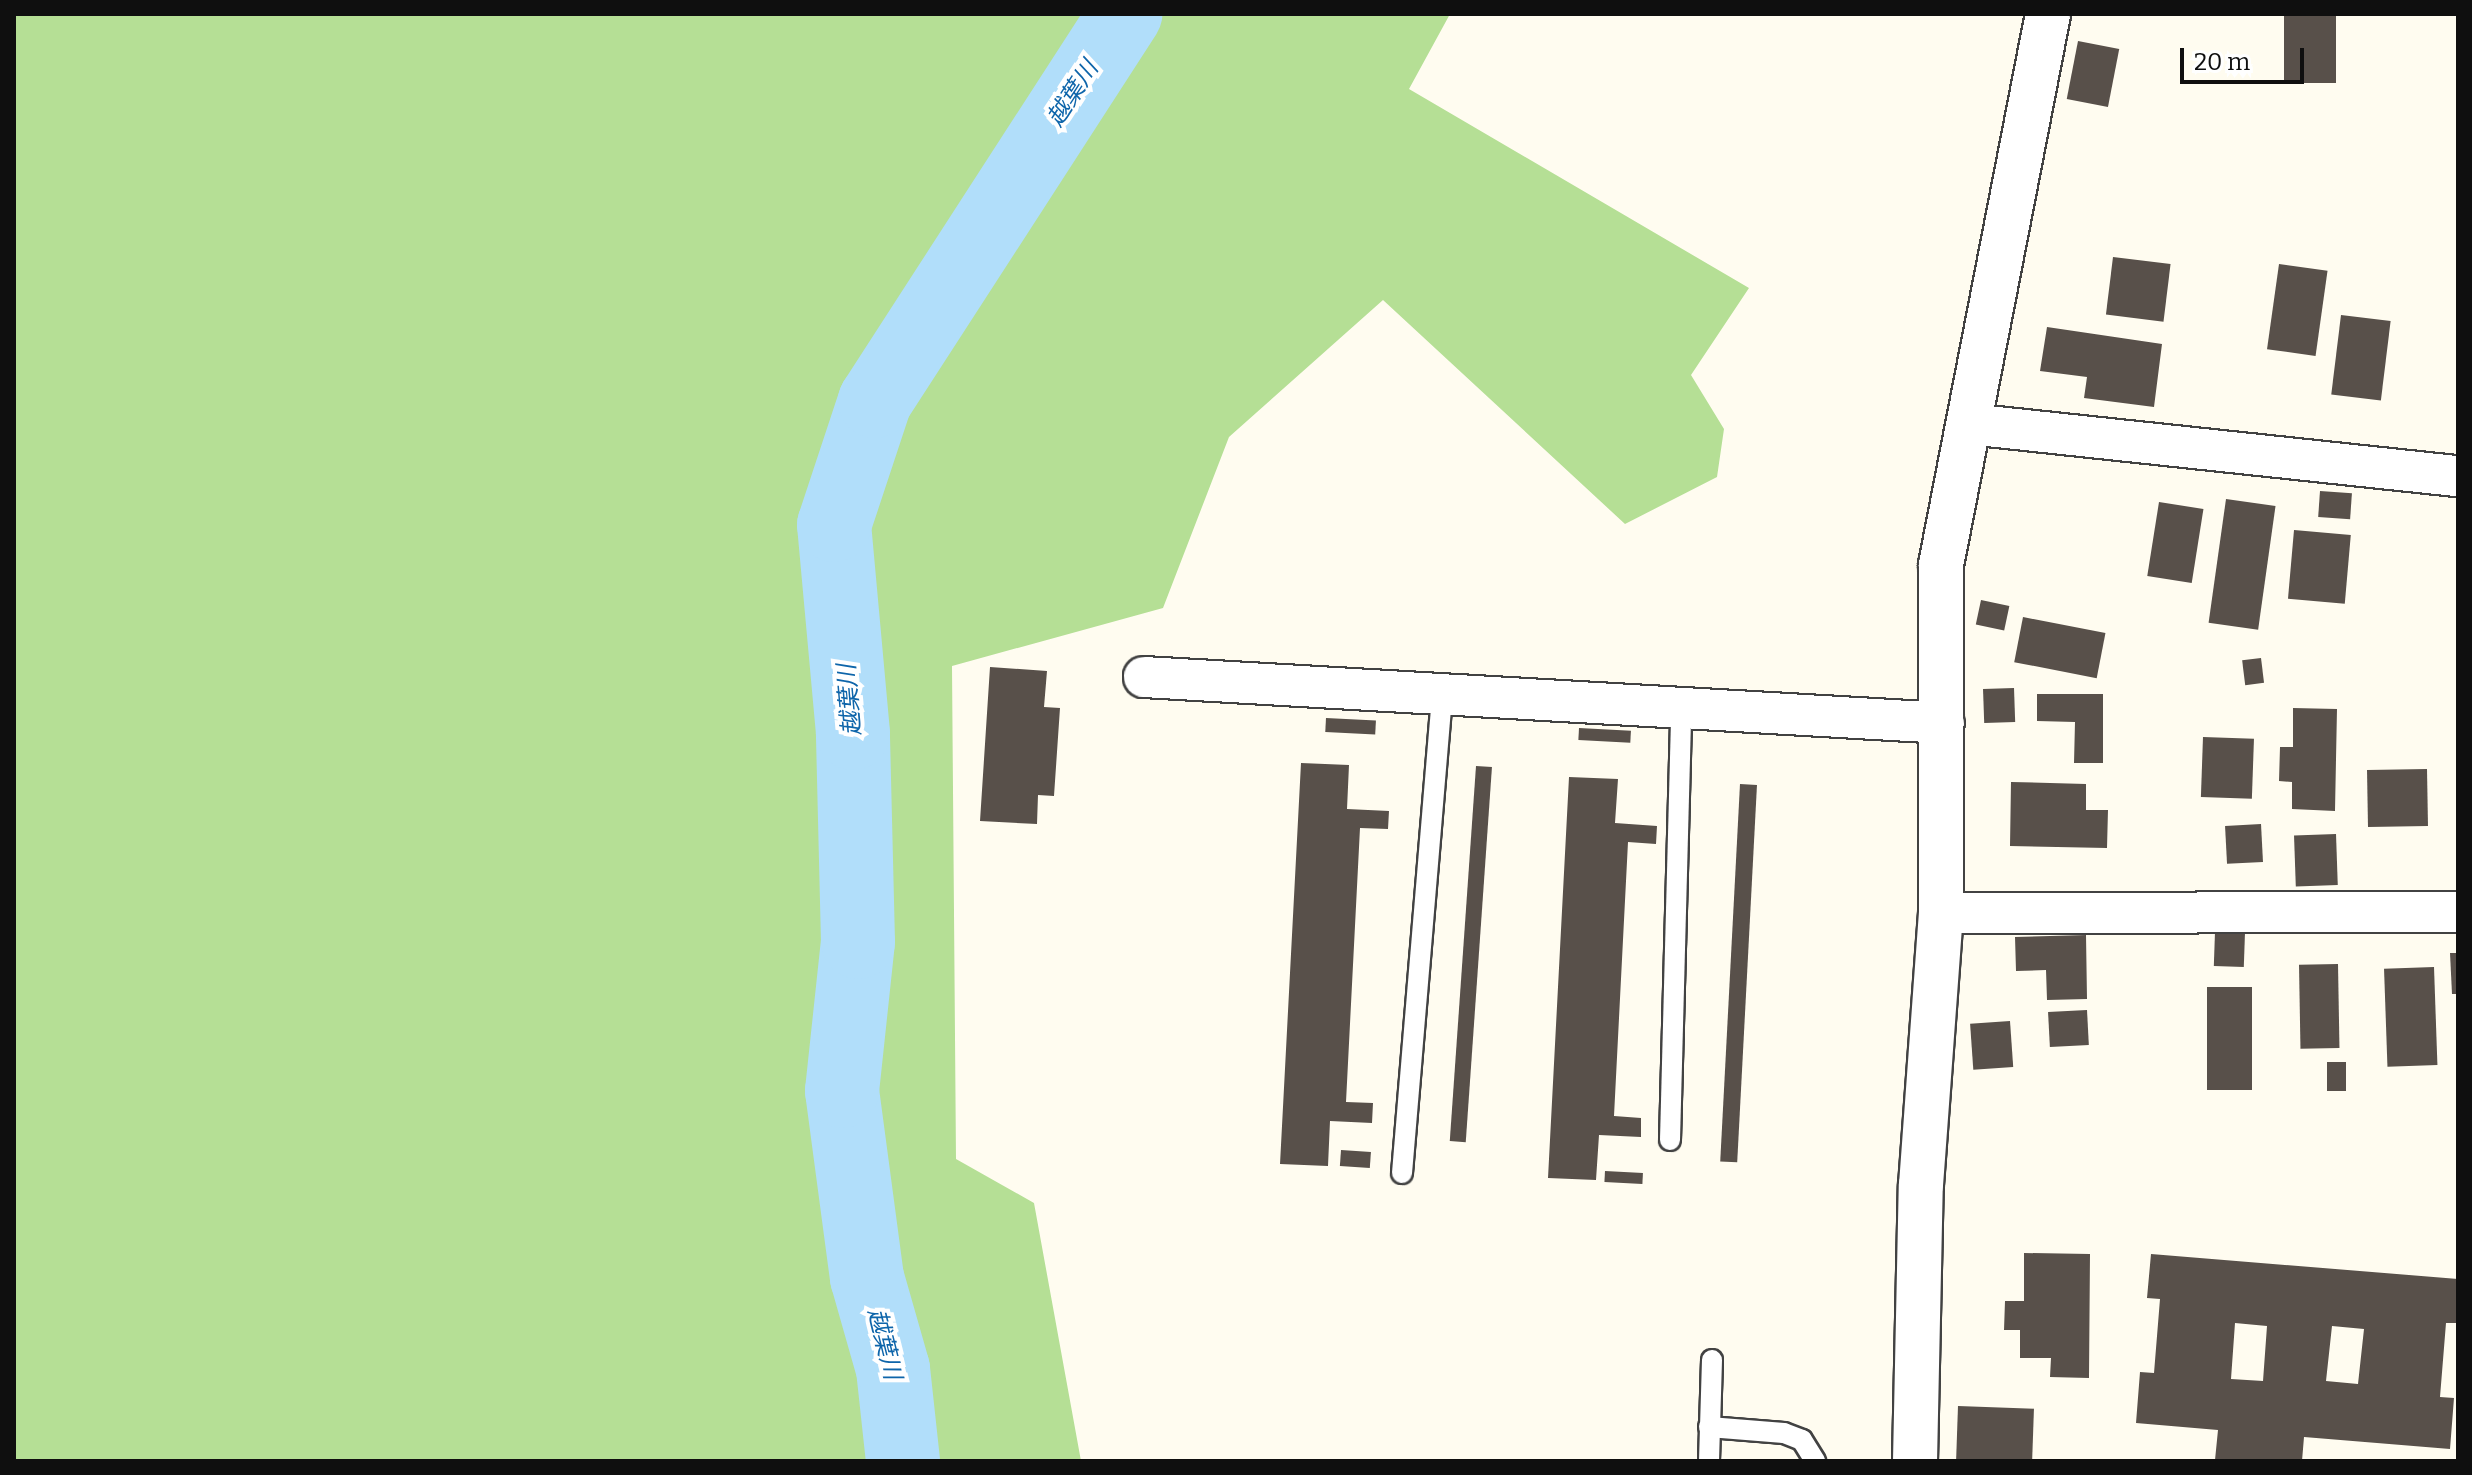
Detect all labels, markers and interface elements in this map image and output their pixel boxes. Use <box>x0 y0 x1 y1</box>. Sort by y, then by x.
scale bar <box>2184 32 2308 82</box>
text: 20 m <box>2194 48 2250 76</box>
water label: 越葉川 <box>1041 56 1105 132</box>
water label: 越葉川 <box>833 663 867 737</box>
water label: 越葉川 <box>861 1306 907 1382</box>

